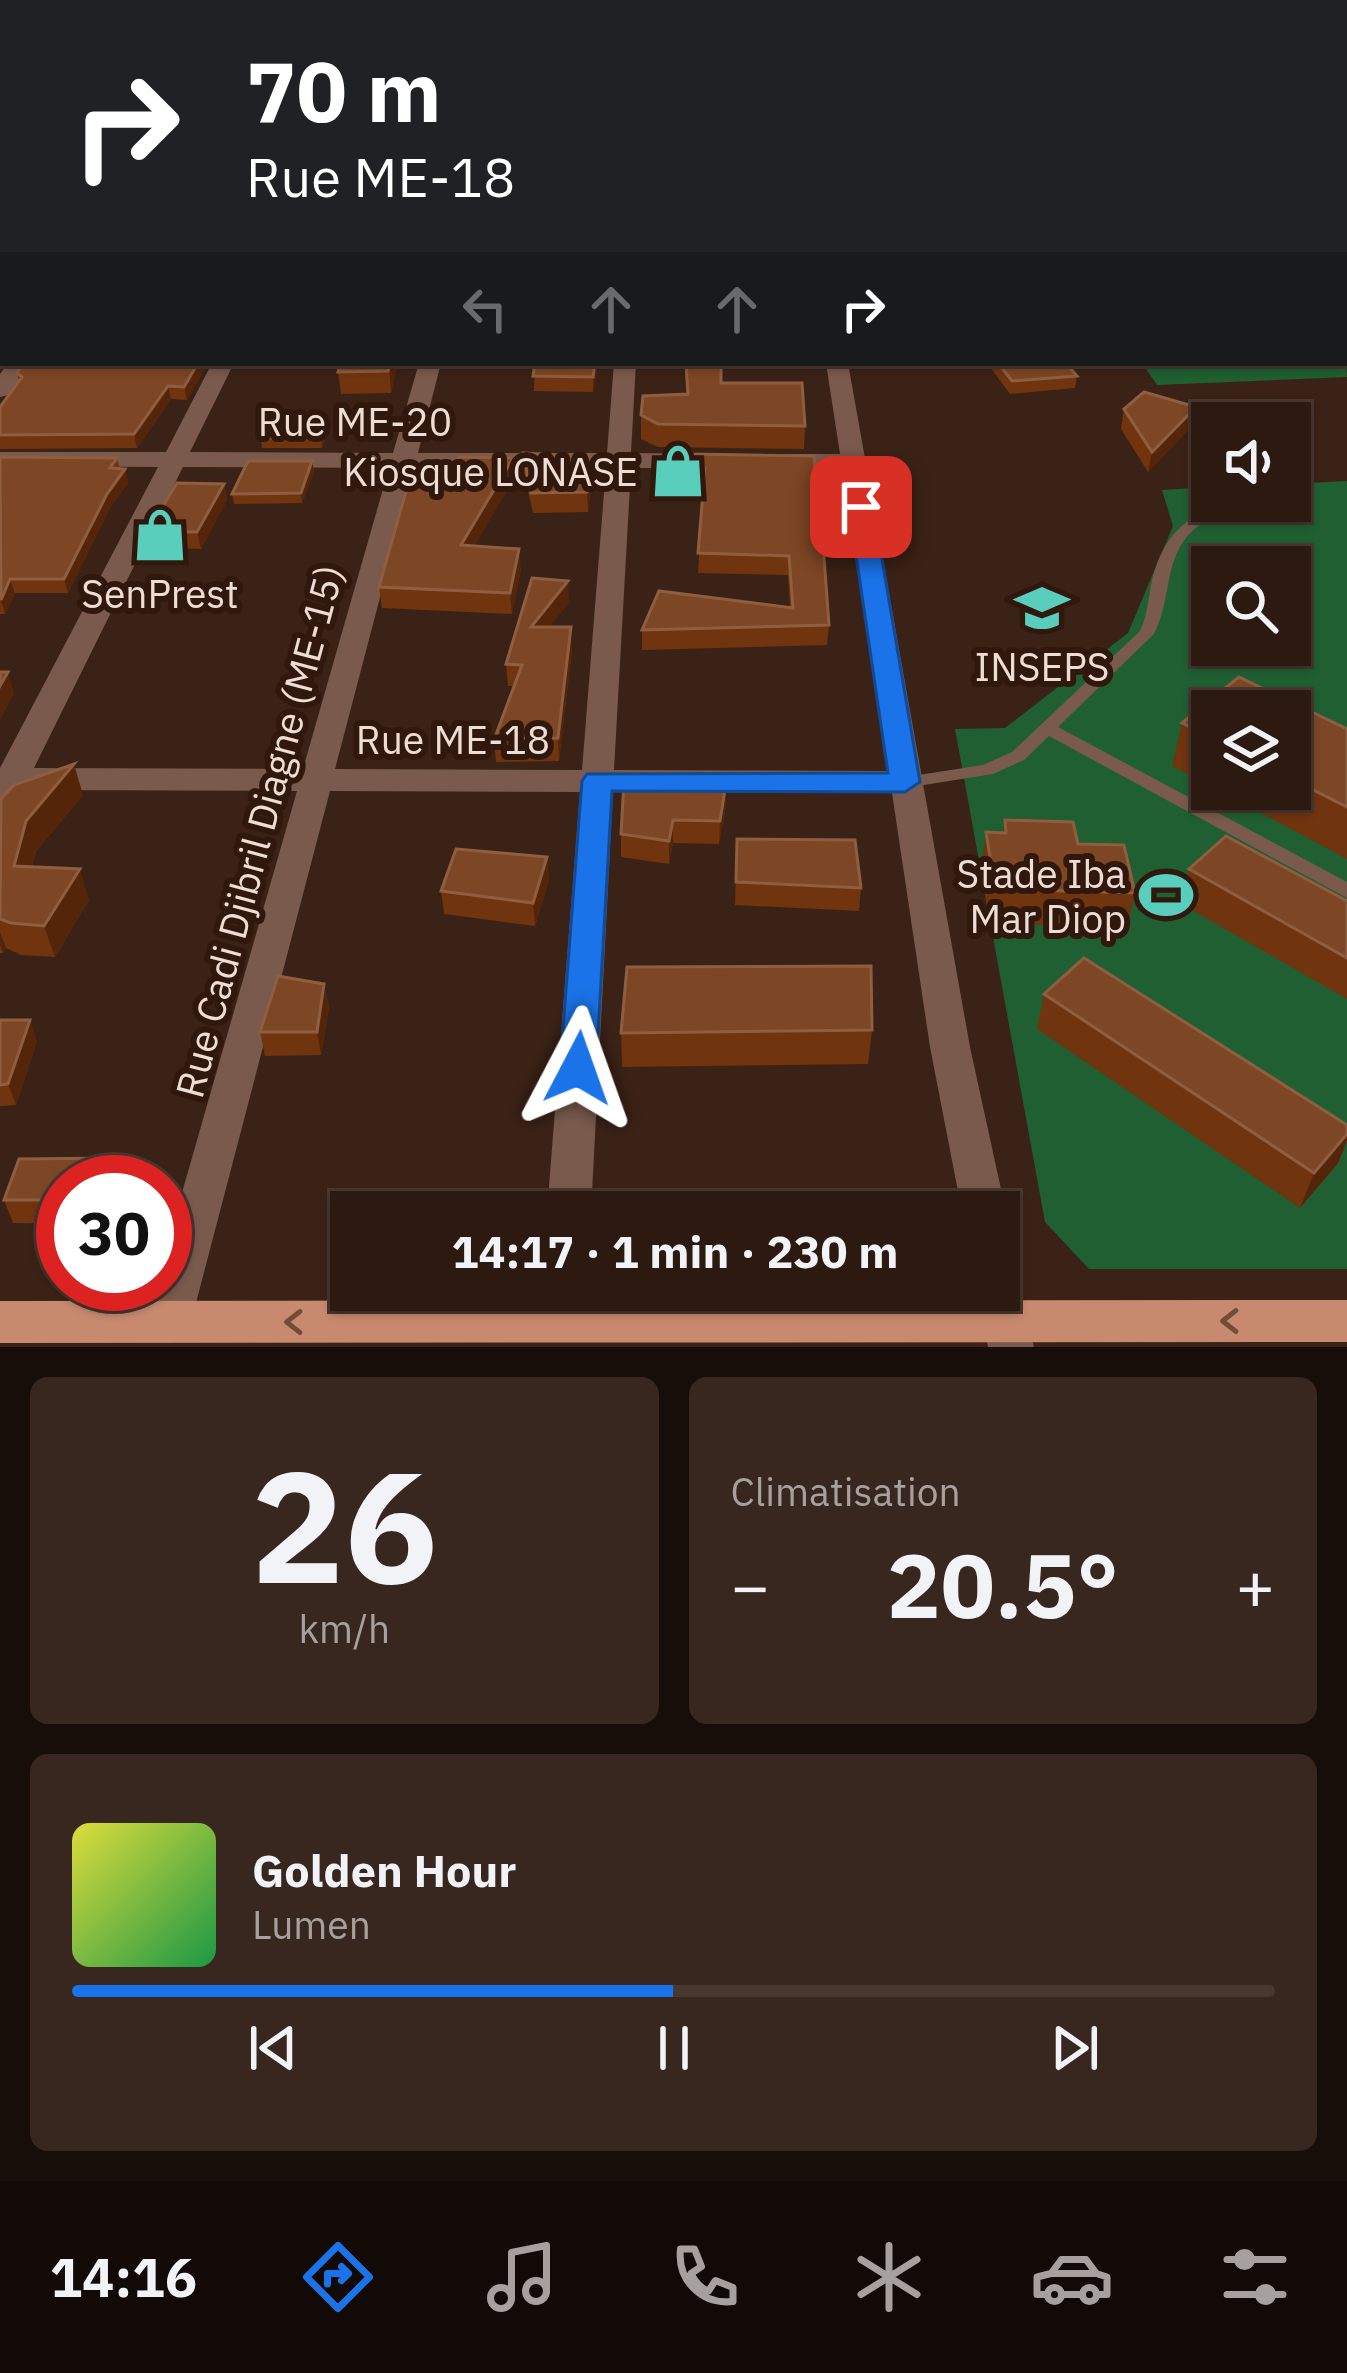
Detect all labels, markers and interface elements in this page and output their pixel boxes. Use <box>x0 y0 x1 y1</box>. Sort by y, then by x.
text: 70 m <box>246 36 442 145</box>
icon: right <box>48 48 204 204</box>
text: Rue ME-18 <box>246 142 515 212</box>
icon: left <box>452 276 518 342</box>
icon: ahead <box>578 276 644 342</box>
icon: ahead <box>704 276 770 342</box>
icon: right <box>830 276 896 342</box>
street label: Rue ME-20 <box>258 396 452 447</box>
map controls <box>1191 402 1311 810</box>
button: sound <box>1191 402 1311 522</box>
shop icon: Kiosque LONASE <box>649 442 707 500</box>
place label: Kiosque LONASE <box>343 446 638 497</box>
pin <box>810 456 912 558</box>
icon: arrive <box>828 474 894 540</box>
shop icon: SenPrest <box>131 506 189 564</box>
button: search <box>1191 546 1311 666</box>
street label: Rue Cadi Djibril Diagne (ME-15) <box>163 559 355 1103</box>
place label: SenPrest <box>81 568 239 619</box>
school or university icon: INSEPS <box>1013 579 1071 637</box>
place label: INSEPS <box>975 641 1109 692</box>
button: layers <box>1191 690 1311 810</box>
street label: Rue ME-18 <box>356 714 550 765</box>
place label: Stade Iba Mar Diop <box>957 848 1126 944</box>
sports icon: Stade Iba Mar Diop <box>1137 866 1195 924</box>
position arrow <box>515 1005 641 1131</box>
speed limit sign: 30 <box>36 1155 192 1311</box>
text: 14:17 · 1 min · 230 m <box>452 1222 898 1280</box>
one-way arrow <box>1220 1308 1238 1334</box>
one-way arrow <box>284 1309 302 1335</box>
text: 26 <box>251 1423 438 1626</box>
text: Climatisation <box>731 1466 961 1517</box>
text: 20.5° <box>887 1526 1119 1643</box>
text: − <box>731 1542 770 1628</box>
text: + <box>1235 1542 1275 1628</box>
text: km/h <box>298 1603 390 1654</box>
text: Golden Hour <box>252 1841 516 1899</box>
text: Lumen <box>252 1899 371 1950</box>
icon: previous <box>240 2015 306 2081</box>
icon: pause <box>641 2015 707 2081</box>
icon: next <box>1042 2015 1108 2081</box>
icon: directions <box>296 2235 380 2319</box>
icon: music <box>480 2235 564 2319</box>
icon: phone <box>663 2235 747 2319</box>
icon: climate <box>847 2235 931 2319</box>
icon: car <box>1030 2235 1114 2319</box>
icon: filters <box>1213 2235 1297 2319</box>
text: 14:16 <box>50 2242 197 2312</box>

